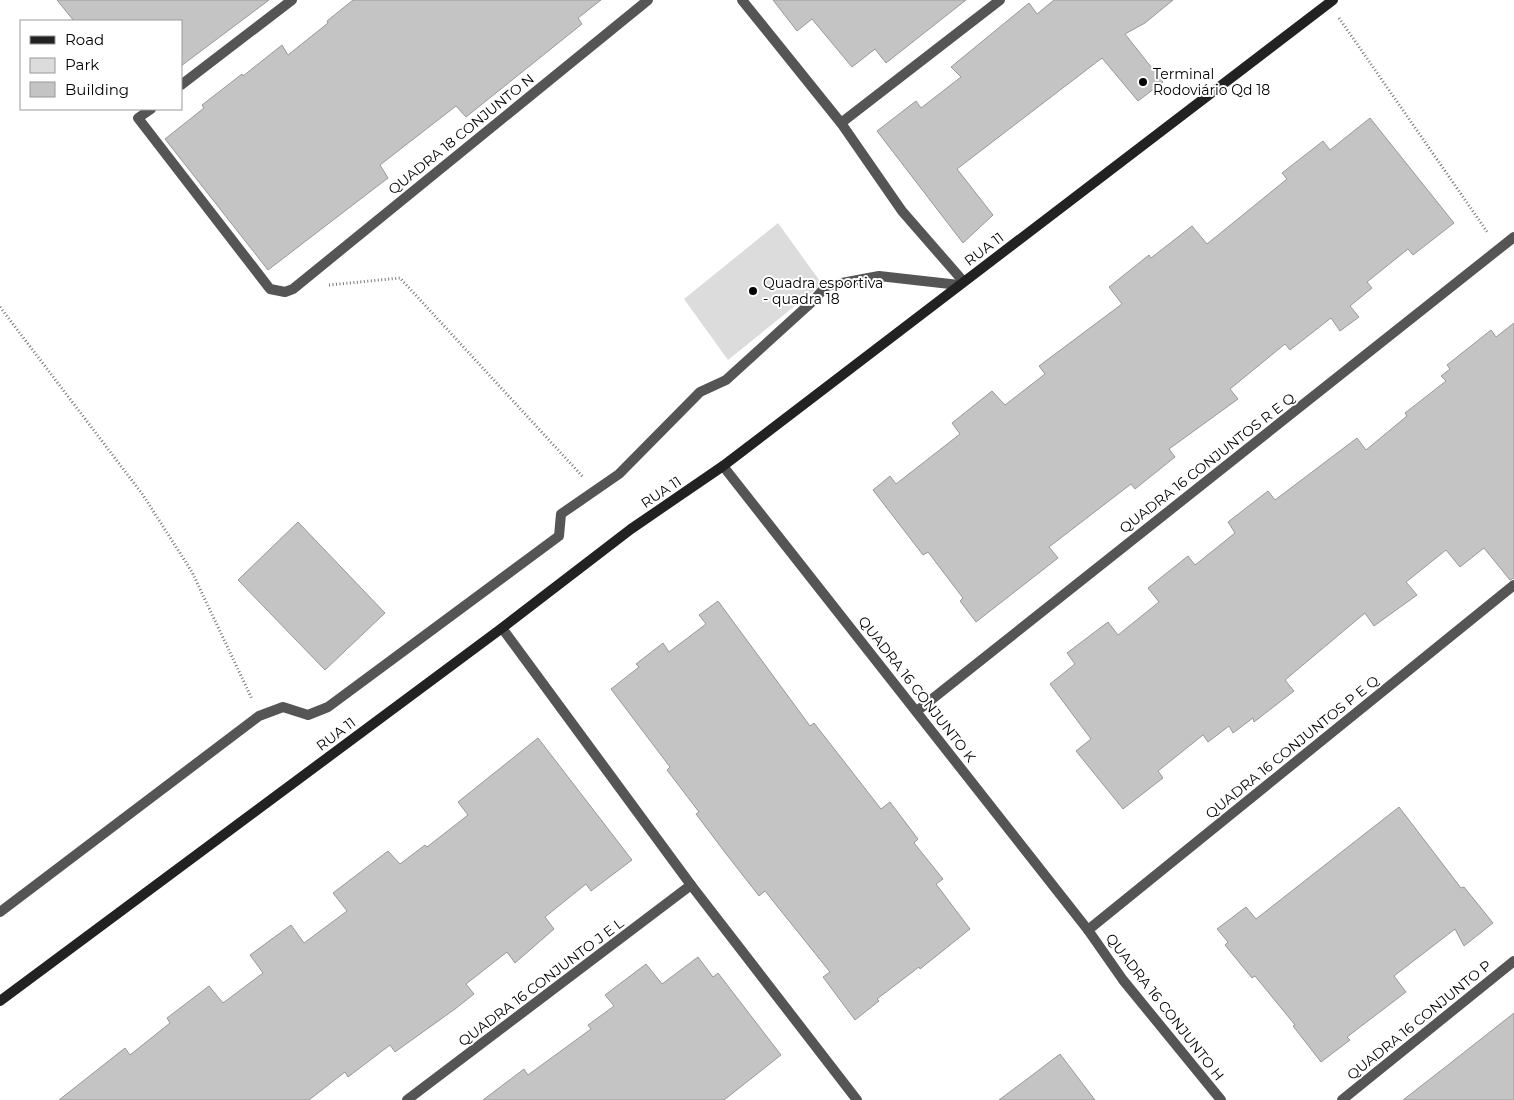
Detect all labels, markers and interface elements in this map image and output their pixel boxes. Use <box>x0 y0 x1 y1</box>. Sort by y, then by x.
legend <box>20 20 182 110</box>
text: Road <box>65 30 104 49</box>
text: Park <box>65 55 99 74</box>
place label: Terminal Rodoviário Qd 18 <box>1153 65 1270 99</box>
street label: QUADRA 18 CONJUNTO N <box>384 70 538 198</box>
marker: Terminal Rodoviário Qd 18 <box>1137 76 1149 88</box>
text: Building <box>65 80 129 99</box>
street label: RUA 11 <box>961 228 1007 270</box>
place label: Quadra esportiva - quadra 18 <box>763 274 883 308</box>
marker: Quadra esportiva - quadra 18 <box>747 285 759 297</box>
street label: QUADRA 16 CONJUNTOS R E Q <box>1116 389 1299 537</box>
street label: RUA 11 <box>637 472 685 512</box>
street label: QUADRA 16 CONJUNTO K <box>854 612 980 766</box>
street label: QUADRA 16 CONJUNTOS P E Q <box>1202 671 1382 823</box>
street label: RUA 11 <box>313 713 359 755</box>
street label: QUADRA 16 CONJUNTO J E L <box>455 913 628 1050</box>
street label: QUADRA 16 CONJUNTO H <box>1102 930 1228 1084</box>
street label: QUADRA 16 CONJUNTO P <box>1343 956 1495 1084</box>

